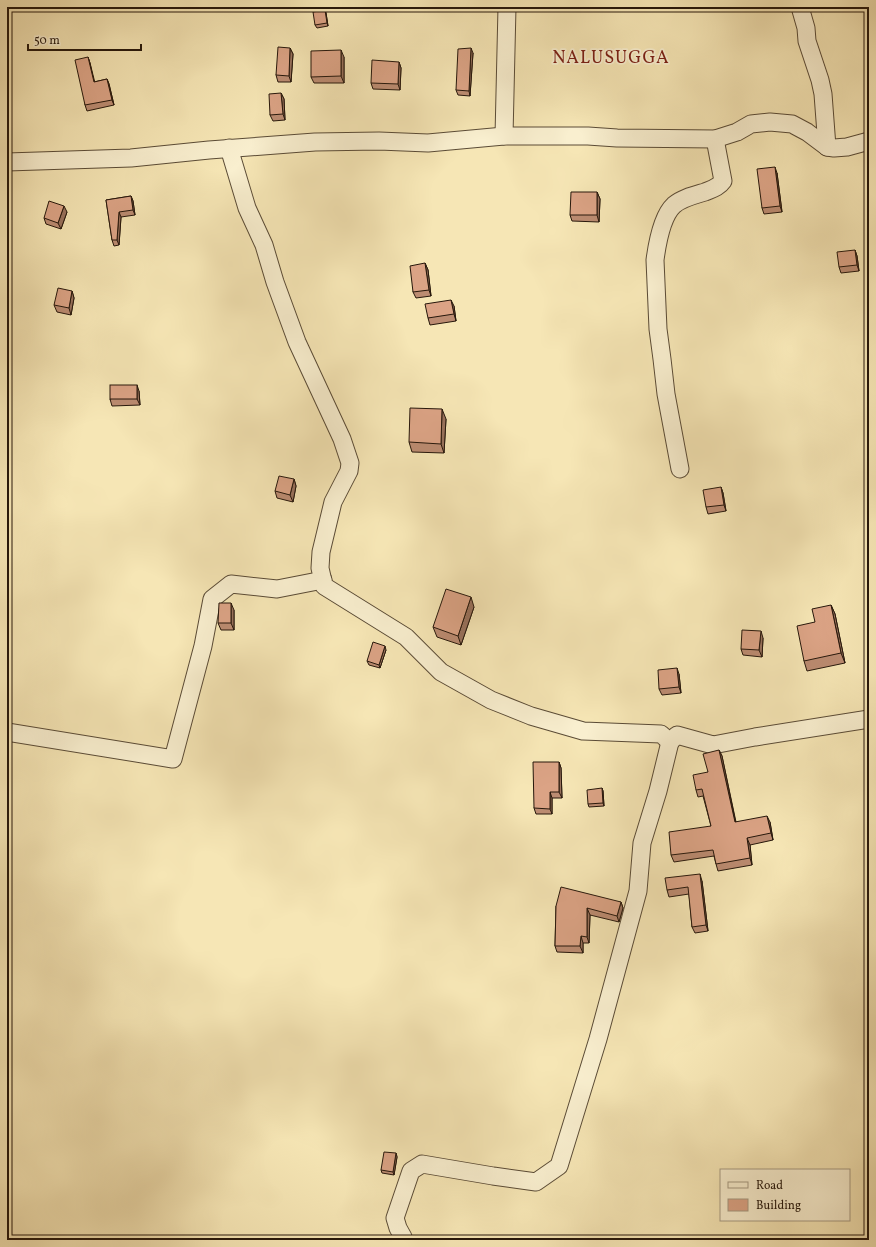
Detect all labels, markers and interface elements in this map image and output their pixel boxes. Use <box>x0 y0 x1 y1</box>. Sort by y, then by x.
scale bar <box>28 26 141 52</box>
text: 50 m <box>34 33 60 49</box>
district label: NALUSUGGA <box>552 46 670 71</box>
legend <box>720 1169 850 1221</box>
text: Road <box>756 1178 783 1194</box>
text: Building <box>756 1198 801 1214</box>

